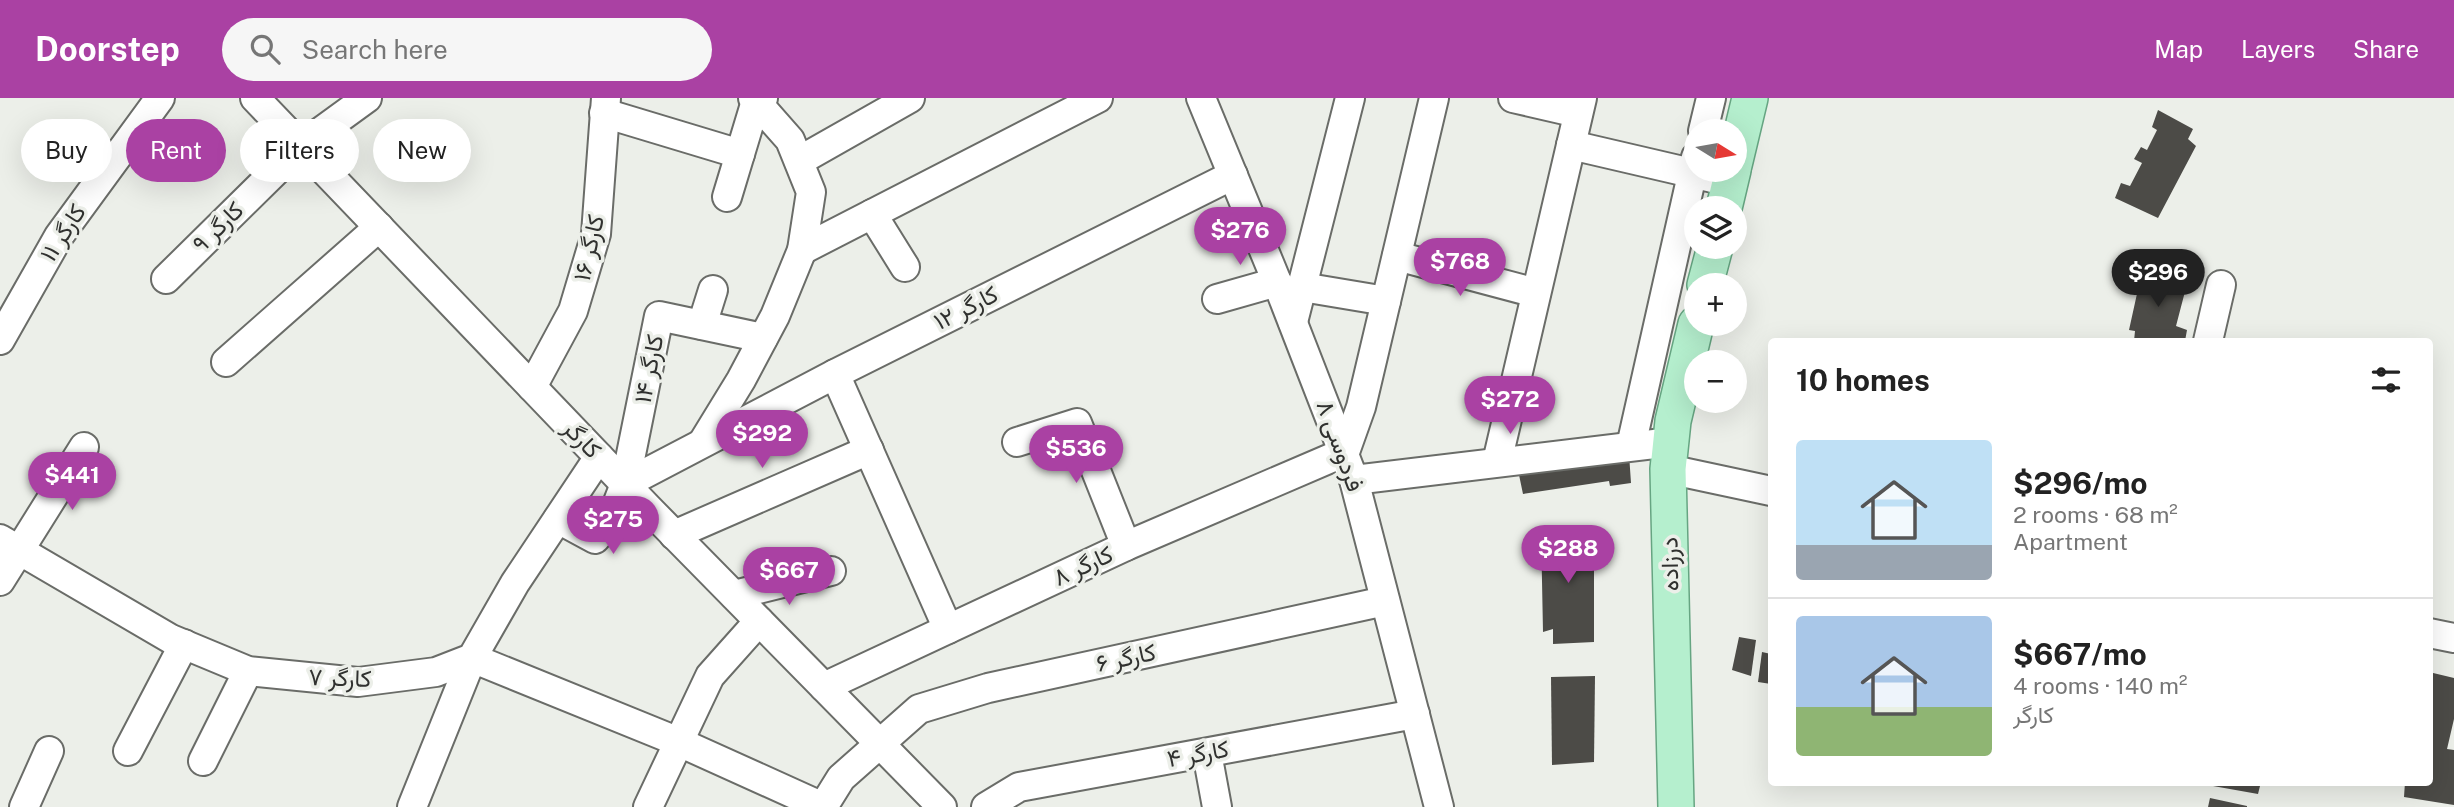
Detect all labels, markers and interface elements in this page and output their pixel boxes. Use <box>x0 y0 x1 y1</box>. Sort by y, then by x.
search box <box>222 18 712 81</box>
text: Doorstep <box>35 30 180 68</box>
icon: search <box>246 30 284 68</box>
text: Search here <box>302 34 448 65</box>
text: Map <box>2154 35 2203 63</box>
text: Layers <box>2241 35 2315 63</box>
text: Share <box>2353 35 2419 63</box>
chip: Buy <box>21 119 112 182</box>
chip: Rent <box>126 119 226 182</box>
chip: Filters <box>240 119 359 182</box>
chip: New <box>373 119 471 182</box>
north arrow <box>1684 119 1746 182</box>
map controls <box>1684 119 1747 413</box>
street label: کارگر ۹ <box>186 195 250 259</box>
button: layers <box>1684 196 1747 259</box>
street label: کارگر ۱۱ <box>33 199 93 267</box>
pin: $276 <box>1199 208 1281 267</box>
street label: کارگر ۱۶ <box>567 212 611 284</box>
text: $276 <box>1210 216 1270 243</box>
pin: $768 <box>1419 238 1501 298</box>
text: $768 <box>1430 247 1490 274</box>
pin: $296 <box>2117 250 2199 309</box>
text: $296 <box>2128 258 2188 285</box>
button: + <box>1684 273 1747 336</box>
street label: کارگر ۱۲ <box>929 279 1003 337</box>
street label: کارگر ۱۴ <box>628 332 670 406</box>
button: − <box>1684 350 1747 413</box>
icon: filters <box>2367 361 2405 399</box>
text: 10 homes <box>1796 362 1930 398</box>
pin: $272 <box>1469 376 1551 436</box>
text: $272 <box>1480 385 1540 412</box>
street label: فردوسی ۸ <box>1310 396 1370 496</box>
pin: $292 <box>721 410 803 470</box>
street label: کارگر <box>556 412 608 465</box>
text: $292 <box>732 419 792 446</box>
pin: $536 <box>1035 426 1117 485</box>
text: $536 <box>1045 434 1107 461</box>
pin: $441 <box>31 452 113 512</box>
text: $441 <box>44 461 100 488</box>
text: $296/mo <box>2013 465 2148 501</box>
icon: home <box>1852 468 1936 552</box>
pin: $275 <box>572 496 654 556</box>
text: 2 rooms · 68 m² <box>2013 501 2178 528</box>
text: $275 <box>583 505 643 532</box>
pin: $288 <box>1527 526 1609 585</box>
text: Apartment <box>2013 528 2128 555</box>
text: $288 <box>1537 534 1599 561</box>
street label: درزاده <box>1655 537 1685 591</box>
street label: کارگر ۸ <box>1048 539 1118 593</box>
pin: $667 <box>748 547 830 607</box>
text: $667 <box>759 556 819 583</box>
text: $667/mo <box>2013 636 2147 672</box>
street label: کارگر ۶ <box>1093 637 1159 679</box>
icon: home <box>1852 644 1936 728</box>
street label: کارگر ۷ <box>308 662 372 694</box>
text: 4 rooms · 140 m² <box>2013 672 2187 699</box>
text: کارگر <box>2013 701 2054 728</box>
street label: کارگر ۴ <box>1165 734 1231 774</box>

